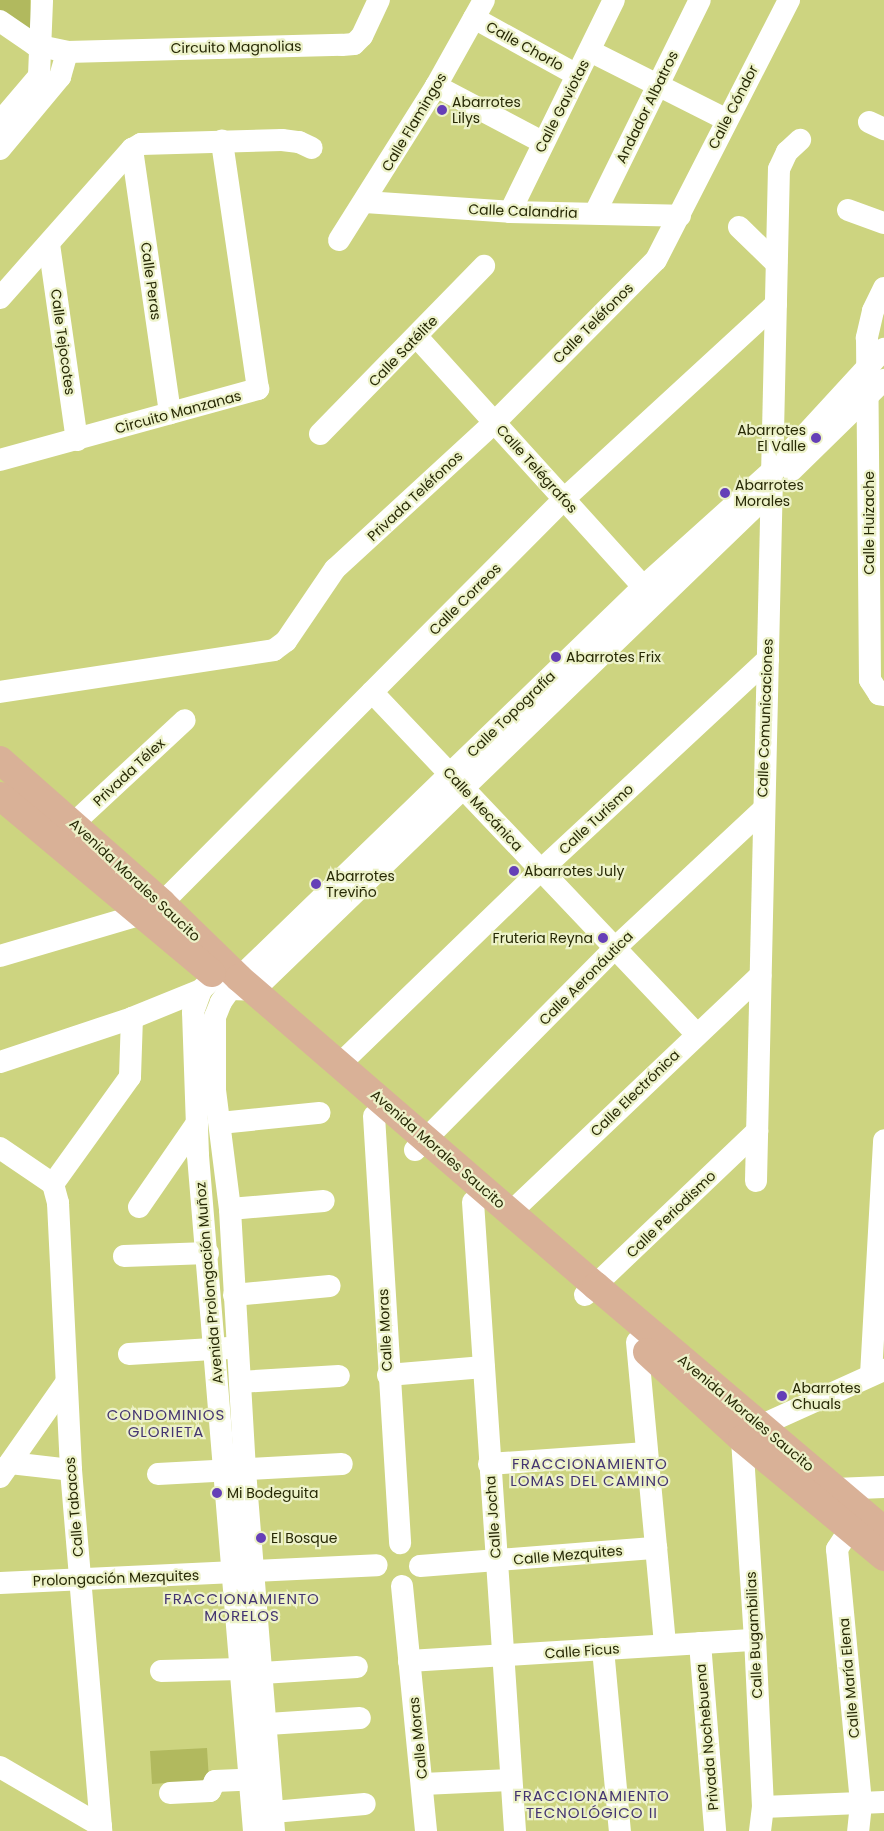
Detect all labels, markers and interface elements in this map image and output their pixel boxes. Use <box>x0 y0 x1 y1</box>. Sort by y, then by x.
street label: Calle Chorlo <box>483 18 567 74</box>
street label: Circuito Magnolias <box>170 37 302 57</box>
street label: Andador Albatros <box>612 48 682 166</box>
street label: Calle Gaviotas <box>531 57 593 155</box>
street label: Calle Cóndor <box>705 62 761 152</box>
street label: Calle Flamingos <box>378 70 450 174</box>
place label: Abarrotes Lilys <box>452 94 521 126</box>
marker: Abarrotes Lilys <box>436 104 448 116</box>
street label: Calle Calandria <box>468 201 578 221</box>
street label: Calle Peras <box>137 241 165 321</box>
street label: Calle Teléfonos <box>549 279 637 367</box>
street label: Calle Tejocotes <box>47 288 79 396</box>
street label: Calle Satélite <box>365 312 441 390</box>
street label: Circuito Manzanas <box>113 387 243 437</box>
street label: Calle Telégrafos <box>493 421 581 517</box>
place label: Abarrotes El Valle <box>737 422 806 454</box>
marker: Abarrotes El Valle <box>810 432 822 444</box>
street label: Privada Teléfonos <box>364 448 466 544</box>
street label: Calle Huizache <box>861 471 877 575</box>
place label: Abarrotes Morales <box>735 477 804 510</box>
marker: Abarrotes Morales <box>719 487 731 499</box>
street label: Calle Correos <box>426 560 504 638</box>
street label: Calle Comunicaciones <box>754 638 776 798</box>
place label: Abarrotes Frix <box>566 649 661 665</box>
marker: Abarrotes Frix <box>550 651 562 663</box>
street label: Calle Topografía <box>463 668 559 760</box>
street label: Privada Télex <box>90 735 168 809</box>
street label: Calle Mecánica <box>440 764 526 854</box>
street label: Calle Turismo <box>555 780 637 858</box>
street label: Avenida Morales Saucito <box>66 815 204 945</box>
place label: Abarrotes July <box>524 863 624 879</box>
marker: Abarrotes July <box>508 865 520 877</box>
place label: Abarrotes Treviño <box>326 868 395 900</box>
marker: Abarrotes Treviño <box>310 878 322 890</box>
street label: Calle Aeronáutica <box>536 928 636 1028</box>
place label: Fruteria Reyna <box>493 930 593 946</box>
marker: Fruteria Reyna <box>597 932 609 944</box>
street label: Calle Electrónica <box>587 1046 683 1140</box>
street label: Avenida Morales Saucito <box>367 1086 509 1212</box>
street label: Calle Periodismo <box>623 1167 719 1261</box>
street label: Avenida Prolongación Muñoz <box>192 1181 226 1385</box>
street label: Calle Moras <box>374 1288 396 1372</box>
street label: Avenida Morales Saucito <box>675 1351 817 1475</box>
place label: Abarrotes Chuals <box>792 1380 861 1412</box>
marker: Abarrotes Chuals <box>776 1390 788 1402</box>
district label: CONDOMINIOS GLORIETA <box>105 1405 227 1440</box>
district label: FRACCIONAMIENTO LOMAS DEL CAMINO <box>508 1454 672 1489</box>
street label: Calle Tabacos <box>61 1456 87 1558</box>
street label: Calle Jocha <box>482 1475 504 1559</box>
place label: Mi Bodeguita <box>227 1485 318 1501</box>
marker: Mi Bodeguita <box>211 1487 223 1499</box>
place label: El Bosque <box>271 1530 337 1546</box>
marker: El Bosque <box>255 1532 267 1544</box>
street label: Calle Mezquites <box>513 1542 623 1568</box>
street label: Prolongación Mezquites <box>33 1567 199 1589</box>
street label: Calle Bugambilias <box>742 1571 766 1699</box>
district label: FRACCIONAMIENTO MORELOS <box>162 1589 322 1624</box>
street label: Calle María Elena <box>835 1617 863 1739</box>
street label: Calle Ficus <box>544 1640 620 1662</box>
street label: Privada Nochebuena <box>692 1663 722 1811</box>
street label: Calle Moras <box>405 1696 431 1780</box>
district label: FRACCIONAMIENTO TECNOLÓGICO II <box>512 1786 672 1821</box>

